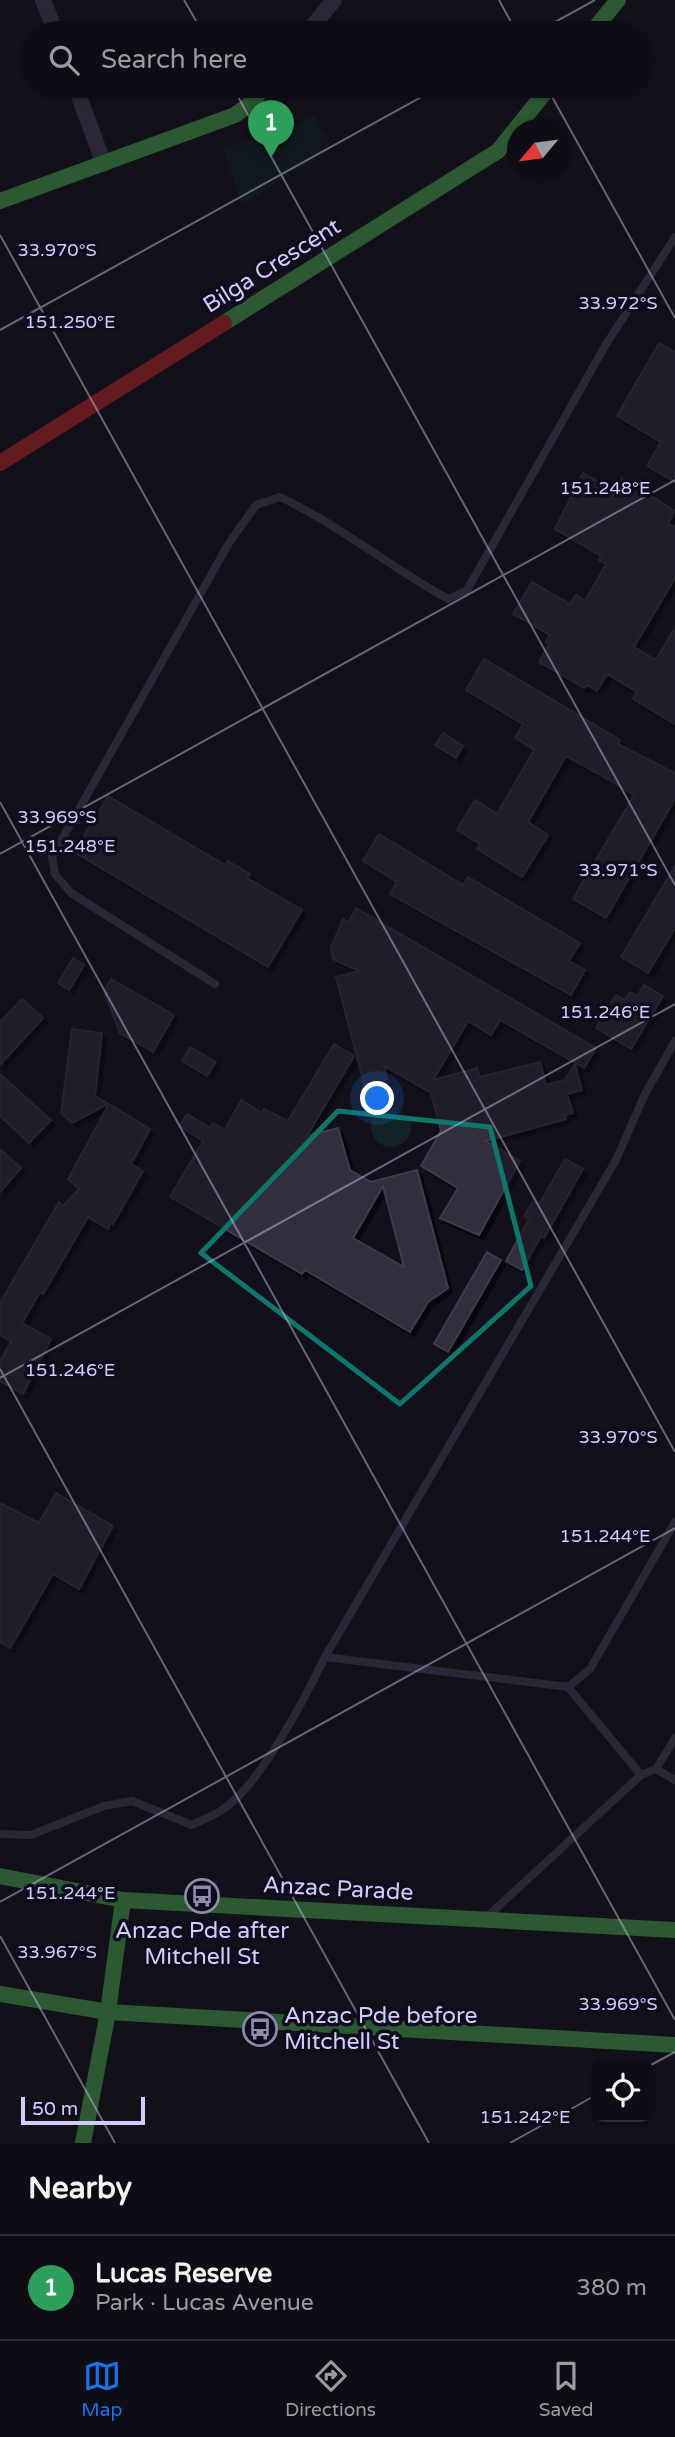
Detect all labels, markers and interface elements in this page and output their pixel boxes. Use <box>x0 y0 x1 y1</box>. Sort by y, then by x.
search box <box>21 21 654 98</box>
icon: search <box>45 41 83 79</box>
text: Search here <box>101 44 247 75</box>
pin: 1 <box>248 100 294 158</box>
north arrow <box>507 119 570 182</box>
street label: Bilga Crescent <box>198 213 346 319</box>
text: 33.970°S <box>17 239 97 261</box>
text: 33.972°S <box>578 292 658 314</box>
text: 151.250°E <box>25 311 115 333</box>
text: 151.248°E <box>560 477 650 499</box>
text: 33.969°S <box>17 806 97 828</box>
text: 151.248°E <box>25 835 115 857</box>
text: 33.971°S <box>578 859 658 881</box>
text: 151.246°E <box>560 1001 650 1023</box>
your location <box>360 1081 394 1115</box>
text: 151.246°E <box>25 1359 115 1381</box>
text: 33.970°S <box>578 1426 658 1448</box>
text: 151.244°E <box>560 1525 650 1547</box>
street label: Anzac Parade <box>262 1871 414 1907</box>
bus stop icon: Anzac Pde after Mitchell St <box>183 1877 221 1915</box>
text: 151.244°E <box>25 1882 115 1904</box>
place label: Anzac Pde after Mitchell St <box>115 1917 289 1971</box>
text: 33.967°S <box>17 1941 97 1963</box>
text: 33.969°S <box>578 1993 658 2015</box>
place label: Anzac Pde before Mitchell St <box>284 2002 477 2056</box>
bus stop icon: Anzac Pde before Mitchell St <box>241 2010 279 2048</box>
map controls <box>591 2059 654 2122</box>
button: locate <box>591 2059 654 2122</box>
scale bar <box>21 2094 145 2126</box>
text: 50 m <box>32 2098 78 2120</box>
text: 151.242°E <box>480 2106 570 2128</box>
text: Nearby <box>28 2170 132 2207</box>
text: Lucas Reserve <box>95 2258 272 2289</box>
text: 1 <box>44 2274 58 2302</box>
text: 380 m <box>577 2274 647 2302</box>
text: Park · Lucas Avenue <box>95 2289 314 2317</box>
tab: Map <box>81 2357 122 2421</box>
tab: Directions <box>285 2357 376 2421</box>
tab: Saved <box>539 2357 594 2421</box>

